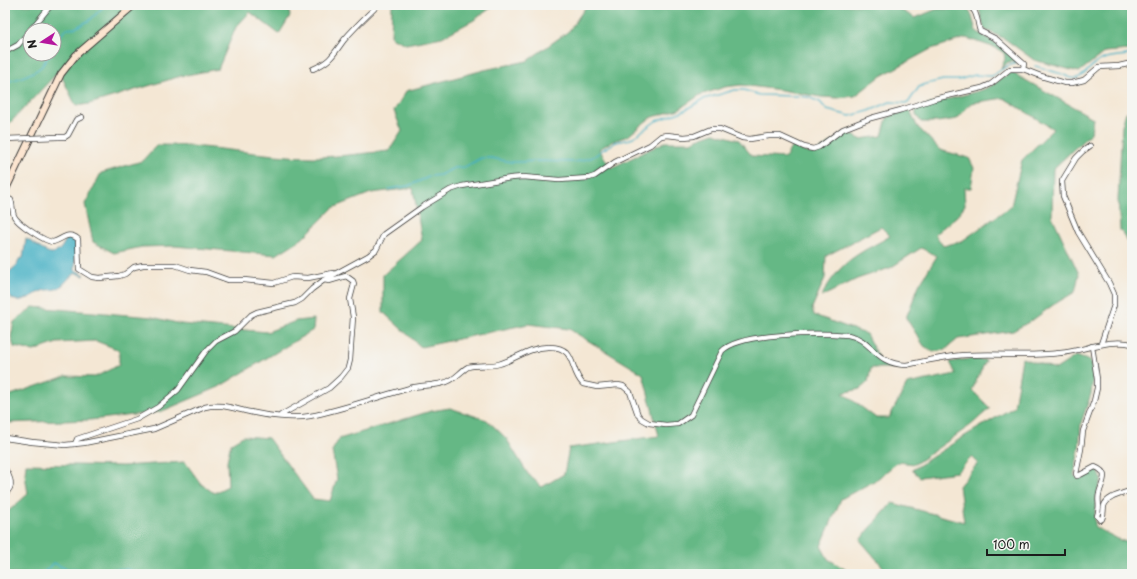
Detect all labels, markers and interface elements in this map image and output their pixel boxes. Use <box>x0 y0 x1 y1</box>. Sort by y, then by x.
north arrow <box>22 22 62 62</box>
text: N <box>22 38 41 50</box>
scale bar <box>987 531 1065 557</box>
text: 100 m <box>993 535 1030 553</box>

